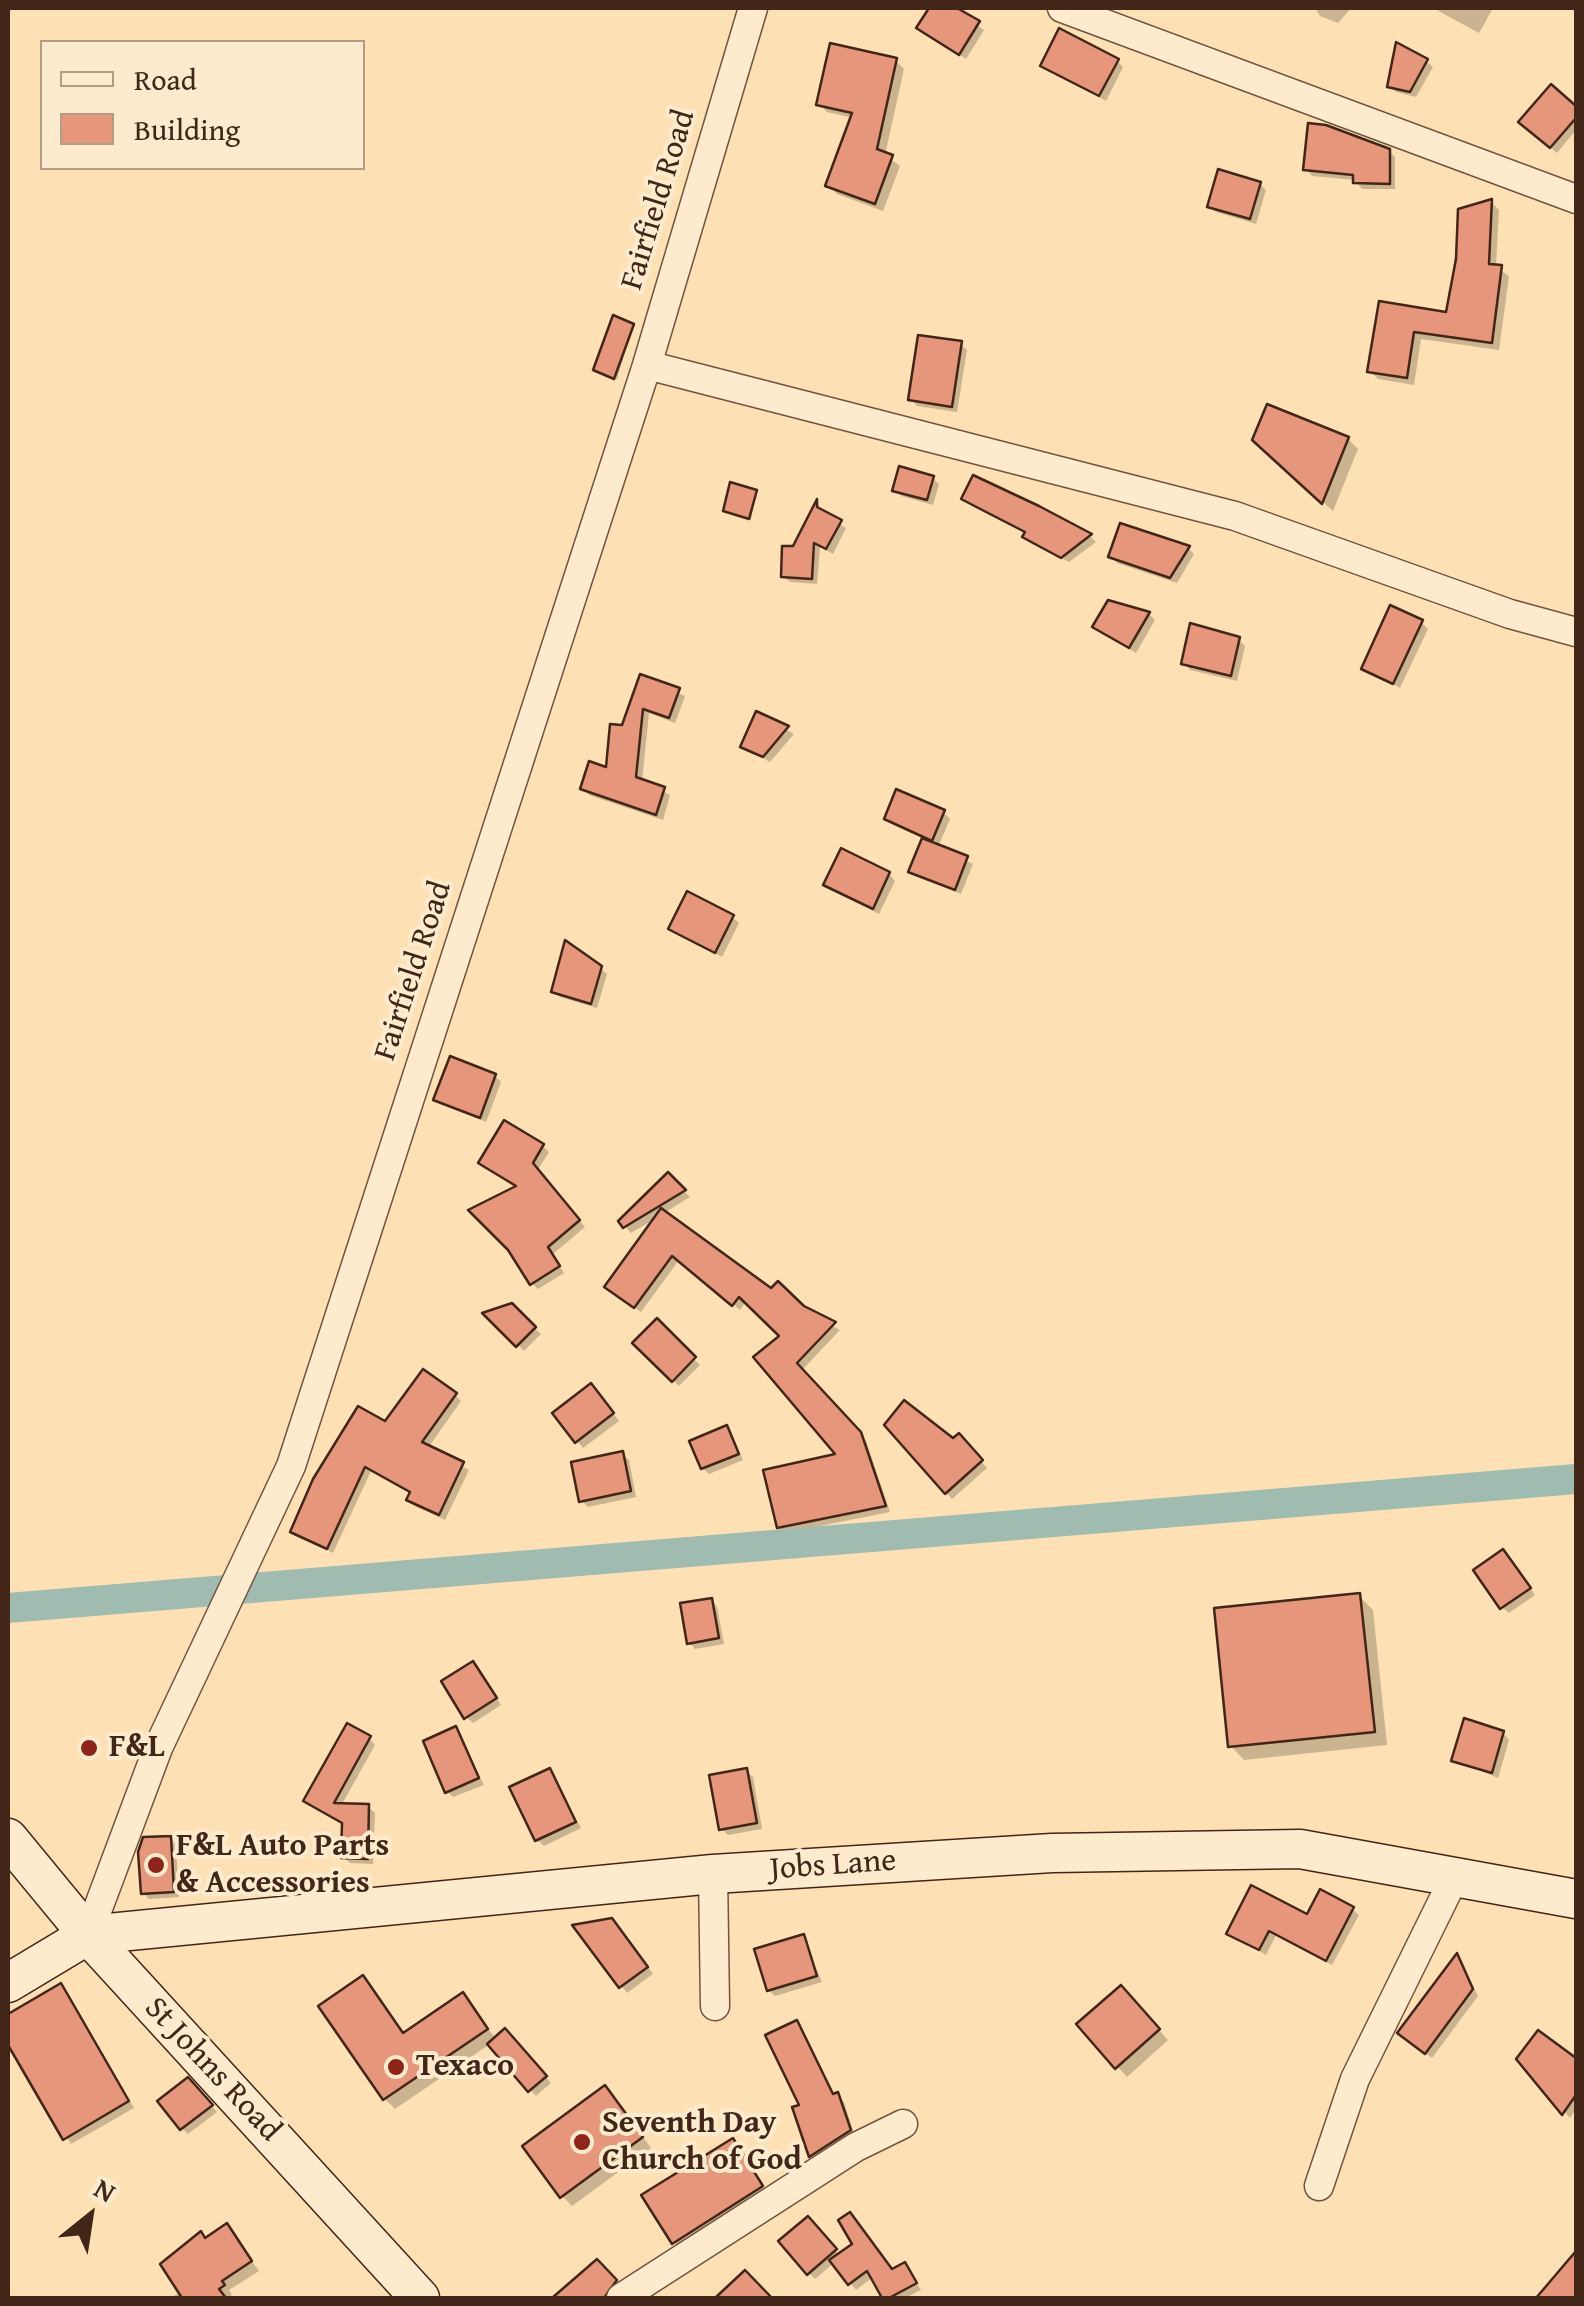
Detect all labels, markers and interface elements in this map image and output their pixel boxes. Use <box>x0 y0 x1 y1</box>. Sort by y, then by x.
legend <box>40 40 365 170</box>
text: Road <box>134 57 197 101</box>
street label: Fairfield Road <box>613 105 705 295</box>
text: Building <box>134 107 240 151</box>
street label: Fairfield Road <box>367 877 461 1065</box>
place label: F&L <box>109 1729 165 1767</box>
marker: F&L <box>78 1737 100 1759</box>
place label: F&L Auto Parts & Accessories <box>176 1828 389 1903</box>
street label: Jobs Lane <box>769 1842 897 1890</box>
marker: F&L Auto Parts & Accessories <box>145 1854 167 1876</box>
street label: St Johns Road <box>136 1990 288 2150</box>
place label: Texaco <box>416 2048 514 2086</box>
marker: Texaco <box>385 2056 407 2078</box>
place label: Seventh Day Church of God <box>602 2105 802 2180</box>
marker: Seventh Day Church of God <box>571 2131 593 2153</box>
north arrow <box>40 2166 140 2266</box>
text: N <box>87 2167 124 2212</box>

